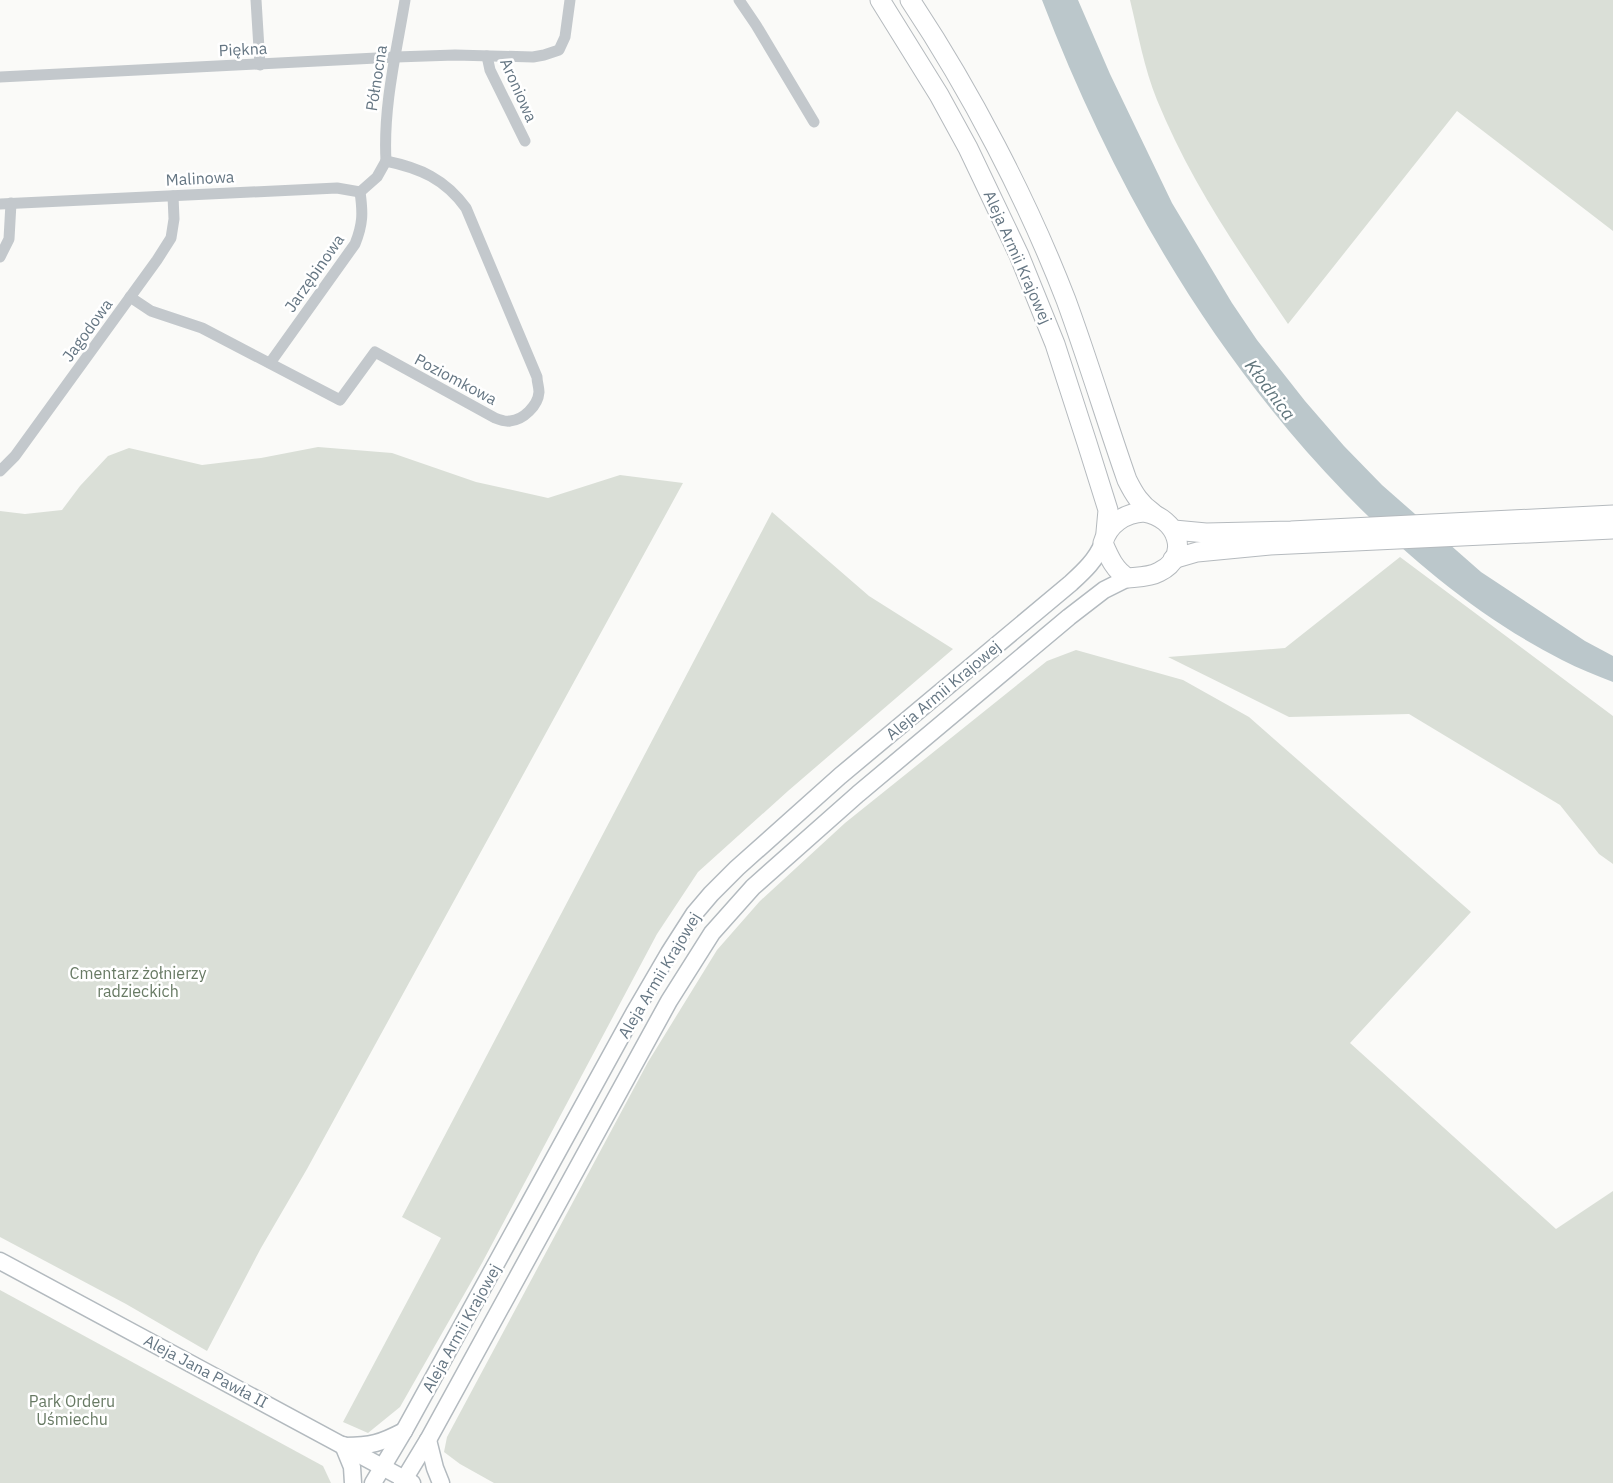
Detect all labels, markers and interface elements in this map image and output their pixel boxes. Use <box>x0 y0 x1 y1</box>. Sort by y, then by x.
street label: Piękna <box>218 38 268 60</box>
street label: Północna <box>361 43 391 112</box>
street label: Aroniowa <box>496 55 542 125</box>
street label: Malinowa <box>165 166 235 190</box>
street label: Aleja Armii Krajowej <box>980 187 1056 327</box>
street label: Jarzębinowa <box>280 230 348 316</box>
street label: Jagodowa <box>57 294 117 365</box>
street label: Poziomkowa <box>411 349 501 409</box>
water label: Kłodnica <box>1240 355 1301 425</box>
street label: Aleja Armii Krajowej <box>881 636 1005 744</box>
street label: Aleja Armii Krajowej <box>613 908 705 1042</box>
park label: Cmentarz żołnierzy radzieckich <box>70 963 206 1001</box>
street label: Aleja Armii Krajowej <box>417 1260 505 1396</box>
street label: Aleja Jana Pawła II <box>141 1330 271 1412</box>
park label: Park Orderu Uśmiechu <box>29 1391 115 1429</box>

